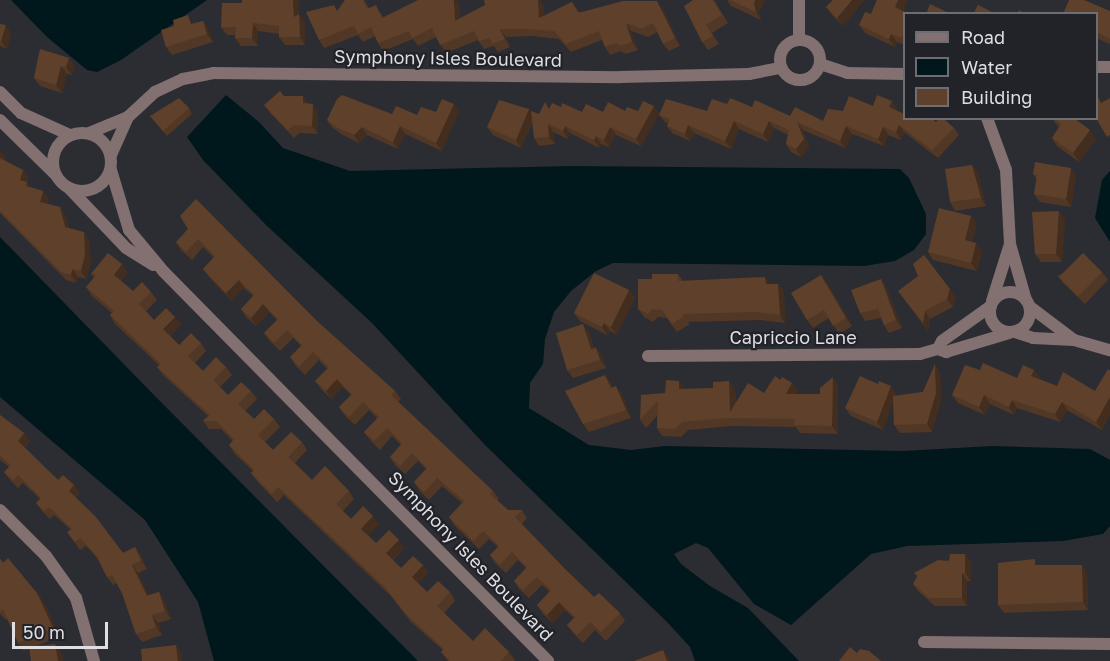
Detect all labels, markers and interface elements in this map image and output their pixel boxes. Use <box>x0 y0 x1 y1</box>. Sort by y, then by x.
legend <box>903 12 1098 120</box>
text: Road <box>961 26 1005 48</box>
street label: Symphony Isles Boulevard <box>334 45 562 71</box>
text: Water <box>961 56 1012 78</box>
text: Building <box>961 86 1032 108</box>
street label: Capriccio Lane <box>729 326 857 348</box>
street label: Symphony Isles Boulevard <box>384 467 558 645</box>
scale bar <box>15 610 111 648</box>
text: 50 m <box>23 621 65 643</box>

